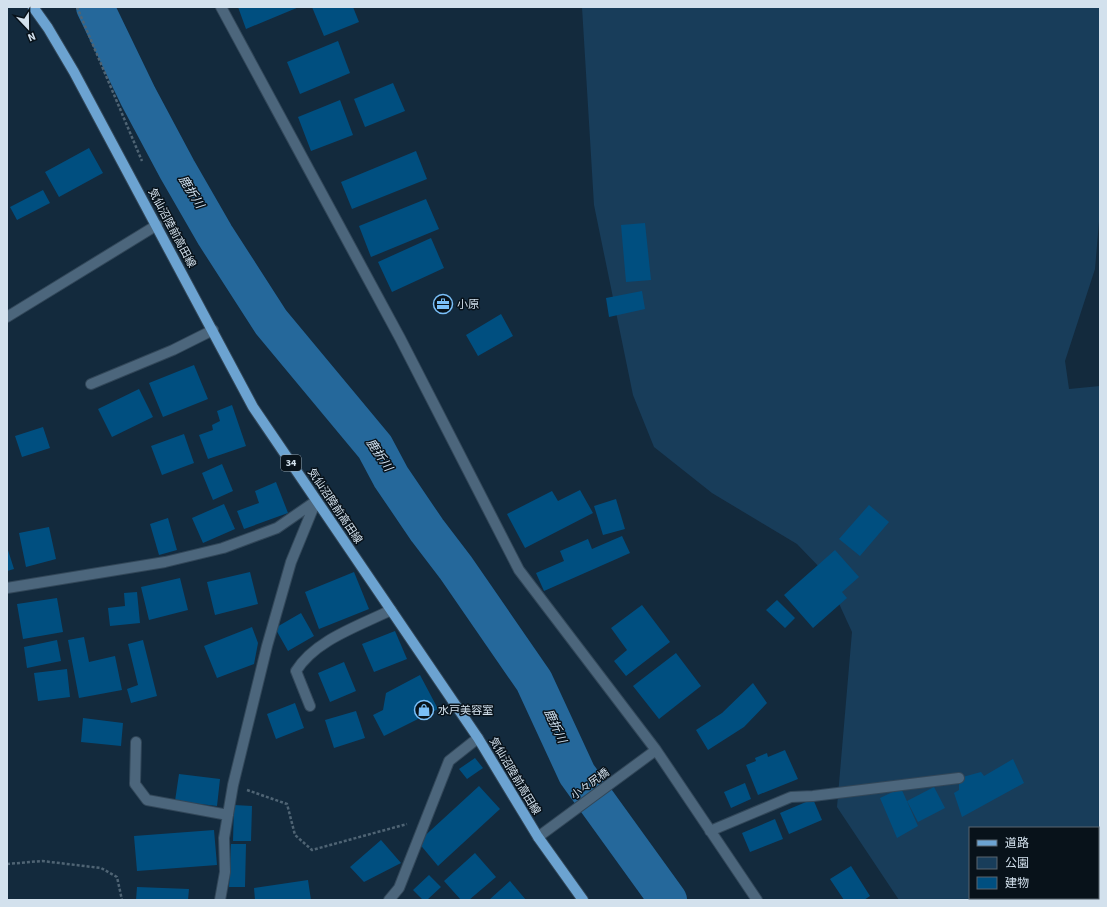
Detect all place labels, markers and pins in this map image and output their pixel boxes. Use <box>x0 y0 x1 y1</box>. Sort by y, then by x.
office icon: 小原 <box>432 293 454 315</box>
place label: 小原 <box>457 297 479 312</box>
shop icon: 水戸美容室 <box>413 699 435 721</box>
place label: 水戸美容室 <box>438 703 493 718</box>

